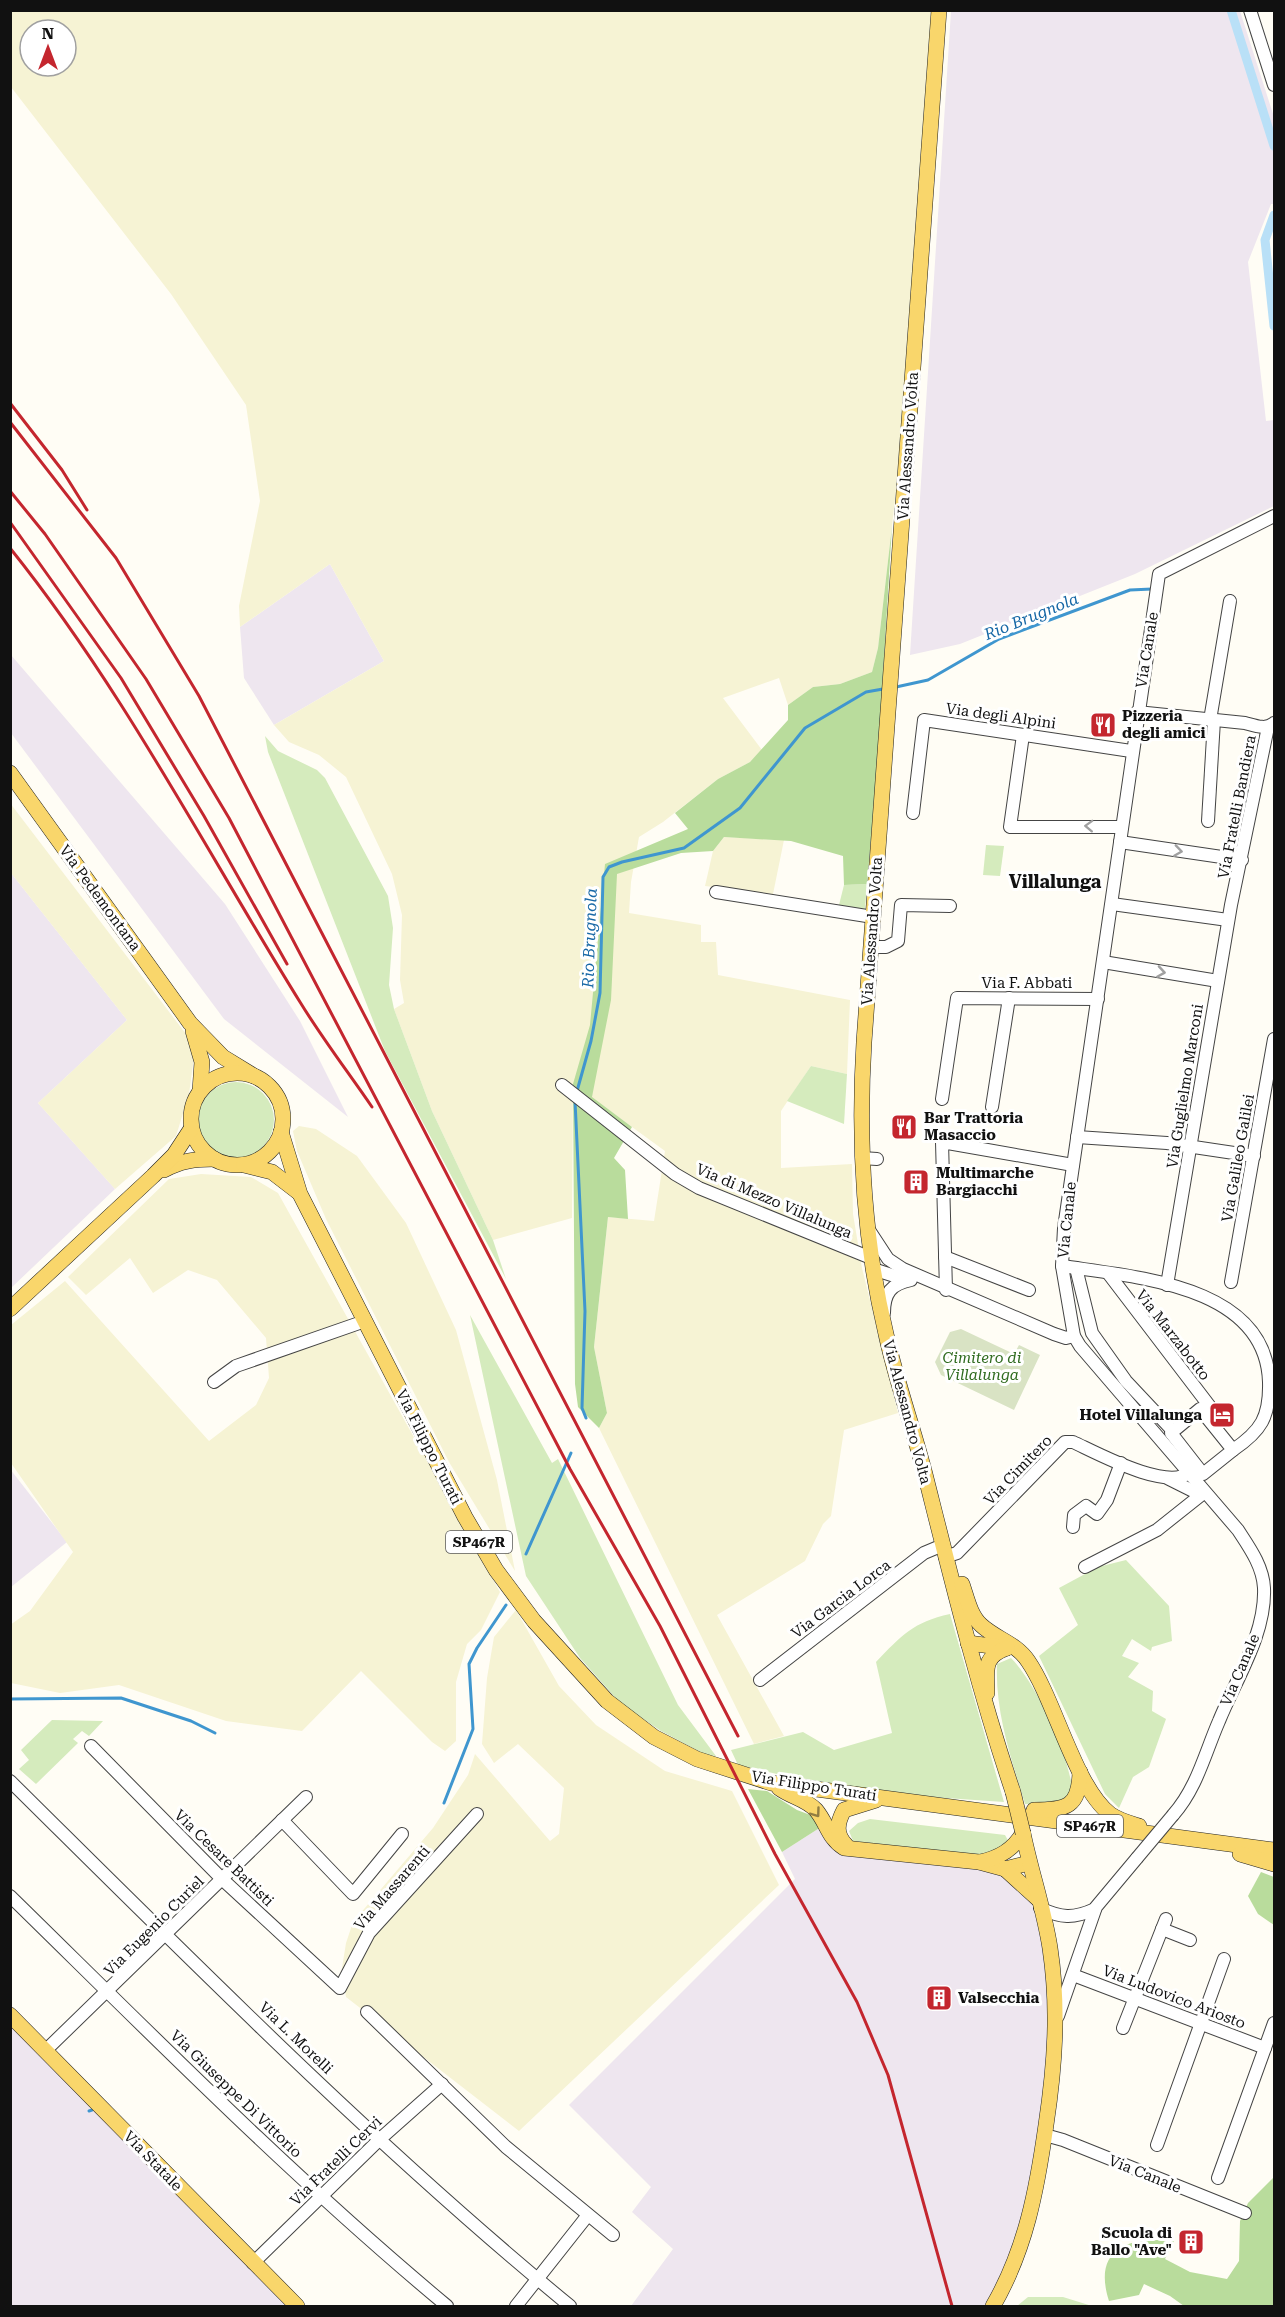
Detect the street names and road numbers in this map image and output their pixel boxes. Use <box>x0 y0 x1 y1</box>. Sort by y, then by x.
street label: Via Alessandro Volta <box>894 371 922 521</box>
street label: Via Canale <box>1132 611 1162 689</box>
street label: Via degli Alpini <box>945 699 1057 733</box>
street label: Via Fratelli Bandiera <box>1214 734 1260 880</box>
street label: Via Pedemontana <box>55 841 145 955</box>
street label: Via Alessandro Volta <box>858 856 886 1006</box>
street label: Via F. Abbati <box>982 974 1073 992</box>
street label: Via Guglielmo Marconi <box>1163 1002 1207 1170</box>
street label: Via Galileo Galilei <box>1218 1092 1258 1223</box>
street label: Via di Mezzo Villalunga <box>693 1160 855 1242</box>
street label: Via Canale <box>1054 1181 1080 1259</box>
street label: Via Marzabotto <box>1132 1286 1214 1384</box>
street label: Via Alessandro Volta <box>879 1338 935 1486</box>
street label: Via Filippo Turati <box>392 1386 466 1508</box>
street label: Via Cimitero <box>980 1431 1056 1509</box>
road number: SP467R <box>446 1531 512 1553</box>
street label: Via Garcia Lorca <box>788 1556 894 1642</box>
street label: Via Canale <box>1217 1631 1263 1709</box>
street label: Via Filippo Turati <box>750 1767 878 1805</box>
street label: Via Cesare Battisti <box>171 1806 278 1910</box>
road number: SP467R <box>1057 1815 1123 1837</box>
street label: Via Massarenti <box>350 1842 434 1934</box>
street label: Via Eugenio Curiel <box>100 1872 208 1980</box>
street label: Via Ludovico Ariosto <box>1100 1961 1248 2033</box>
street label: Via L. Morelli <box>255 1998 337 2078</box>
street label: Via Giuseppe Di Vittorio <box>166 2026 306 2162</box>
street label: Via Fratelli Cervi <box>286 2113 386 2209</box>
street label: Via Statale <box>120 2127 186 2195</box>
street label: Via Canale <box>1106 2151 1184 2197</box>

